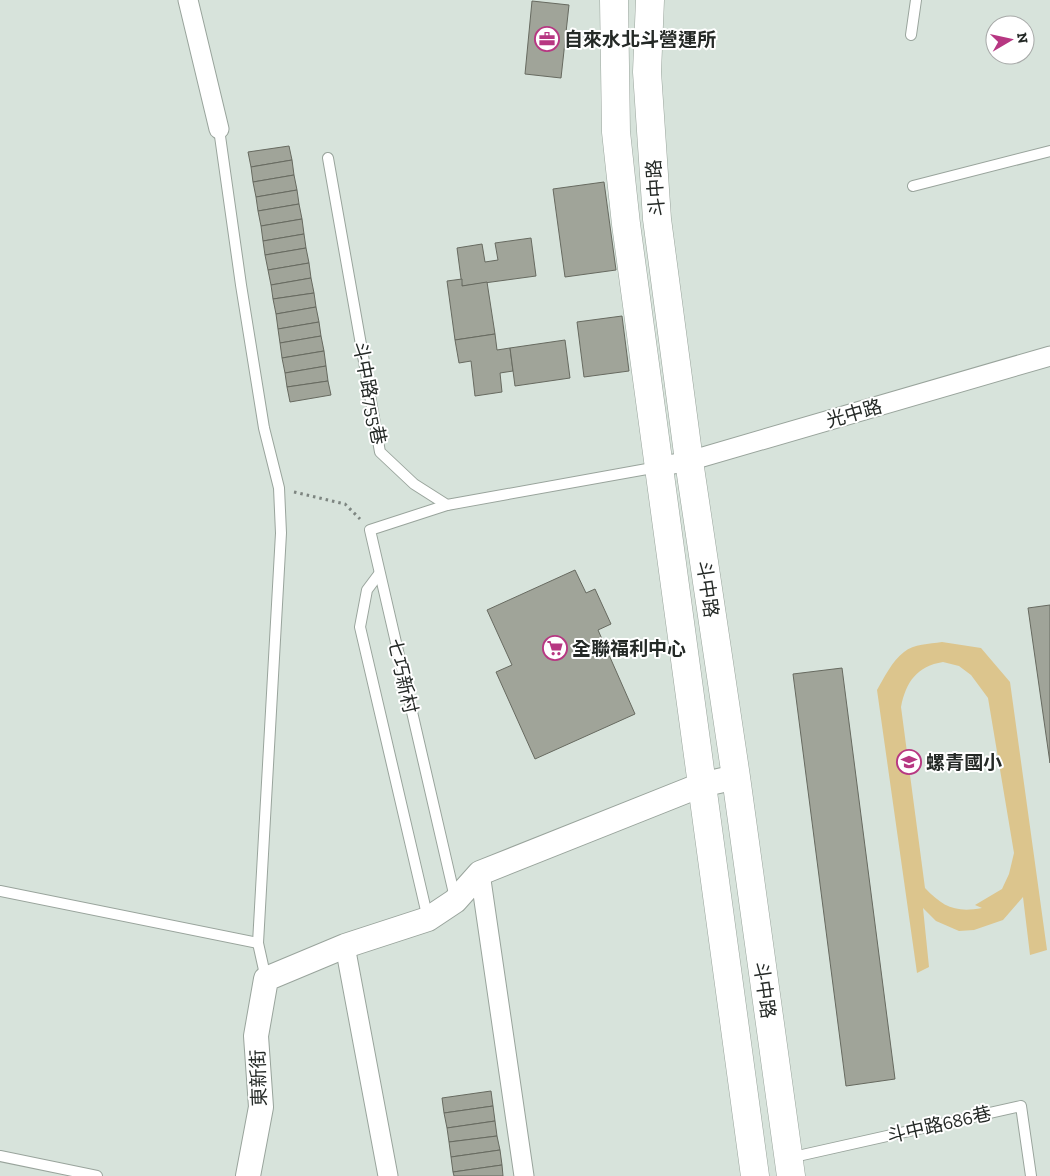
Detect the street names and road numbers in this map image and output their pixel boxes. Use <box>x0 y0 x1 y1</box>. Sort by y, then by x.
street label: 斗中路 <box>642 159 669 217</box>
street label: 斗中路755巷 <box>348 340 391 447</box>
street label: 光中路 <box>824 395 885 432</box>
street label: 斗中路 <box>692 559 723 619</box>
street label: 七巧新村 <box>383 636 422 716</box>
street label: 斗中路 <box>749 960 780 1020</box>
street label: 東新街 <box>246 1049 271 1107</box>
street label: 斗中路686巷 <box>885 1101 994 1148</box>

